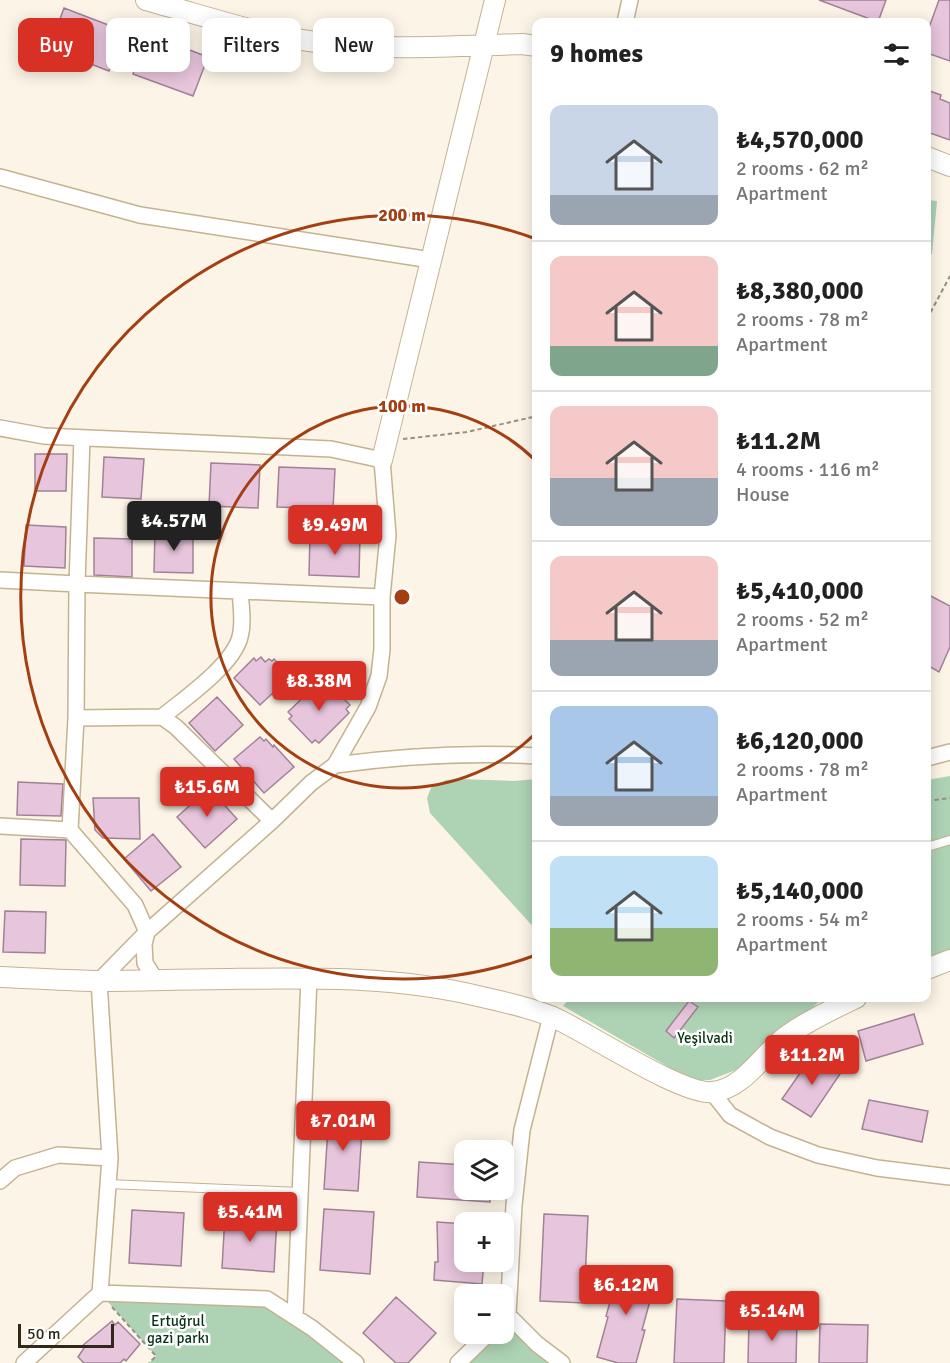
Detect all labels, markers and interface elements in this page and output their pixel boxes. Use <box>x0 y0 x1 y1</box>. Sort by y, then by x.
chip: Buy <box>18 18 94 72</box>
chip: Rent <box>106 18 190 72</box>
chip: Filters <box>202 18 301 72</box>
chip: New <box>313 18 394 72</box>
text: 9 homes <box>550 38 643 70</box>
icon: filters <box>880 38 913 71</box>
text: ₺4,570,000 <box>736 124 864 156</box>
icon: home <box>598 129 670 201</box>
text: 2 rooms · 62 m² <box>736 156 869 181</box>
text: Apartment <box>736 181 828 206</box>
text: 200 m <box>378 204 426 226</box>
text: ₺8,380,000 <box>736 275 864 307</box>
icon: home <box>598 280 670 352</box>
text: 2 rooms · 78 m² <box>736 307 869 332</box>
text: Apartment <box>736 332 828 357</box>
text: 100 m <box>378 395 426 417</box>
text: ₺11.2M <box>736 425 821 457</box>
icon: home <box>598 430 670 502</box>
text: 4 rooms · 116 m² <box>736 457 880 482</box>
text: House <box>736 482 790 507</box>
pin: ₺4.57M <box>125 501 223 552</box>
pin: ₺9.49M <box>286 505 384 556</box>
text: ₺4.57M <box>141 508 207 533</box>
text: ₺9.49M <box>302 512 368 537</box>
text: ₺5,410,000 <box>736 575 864 607</box>
icon: home <box>598 580 670 652</box>
centre of rings <box>392 587 412 607</box>
text: 2 rooms · 52 m² <box>736 607 869 632</box>
text: Apartment <box>736 632 828 657</box>
pin: ₺8.38M <box>270 661 368 712</box>
text: ₺8.38M <box>286 668 352 693</box>
text: ₺6,120,000 <box>736 725 864 757</box>
icon: home <box>598 730 670 802</box>
text: 2 rooms · 78 m² <box>736 757 869 782</box>
pin: ₺15.6M <box>158 767 256 818</box>
text: ₺15.6M <box>174 774 240 799</box>
text: Apartment <box>736 782 828 807</box>
text: ₺5,140,000 <box>736 875 864 907</box>
icon: home <box>598 880 670 952</box>
text: 2 rooms · 54 m² <box>736 907 869 932</box>
text: Apartment <box>736 932 828 957</box>
park label: Yeşilvadi <box>677 1029 733 1047</box>
pin: ₺11.2M <box>763 1035 861 1086</box>
text: ₺11.2M <box>779 1042 845 1067</box>
pin: ₺7.01M <box>294 1101 392 1152</box>
text: ₺7.01M <box>310 1108 376 1133</box>
map controls <box>454 1140 514 1344</box>
button: layers <box>454 1140 514 1200</box>
pin: ₺5.41M <box>201 1192 299 1243</box>
text: ₺5.41M <box>217 1199 283 1224</box>
button: + <box>454 1212 514 1272</box>
pin: ₺6.12M <box>577 1265 675 1316</box>
text: ₺6.12M <box>593 1272 659 1297</box>
button: − <box>454 1284 514 1344</box>
pin: ₺5.14M <box>723 1291 821 1342</box>
text: ₺5.14M <box>739 1298 805 1323</box>
park label: Ertuğrul gazi parkı <box>147 1312 209 1347</box>
scale bar <box>18 1321 114 1348</box>
text: 50 m <box>27 1324 61 1344</box>

